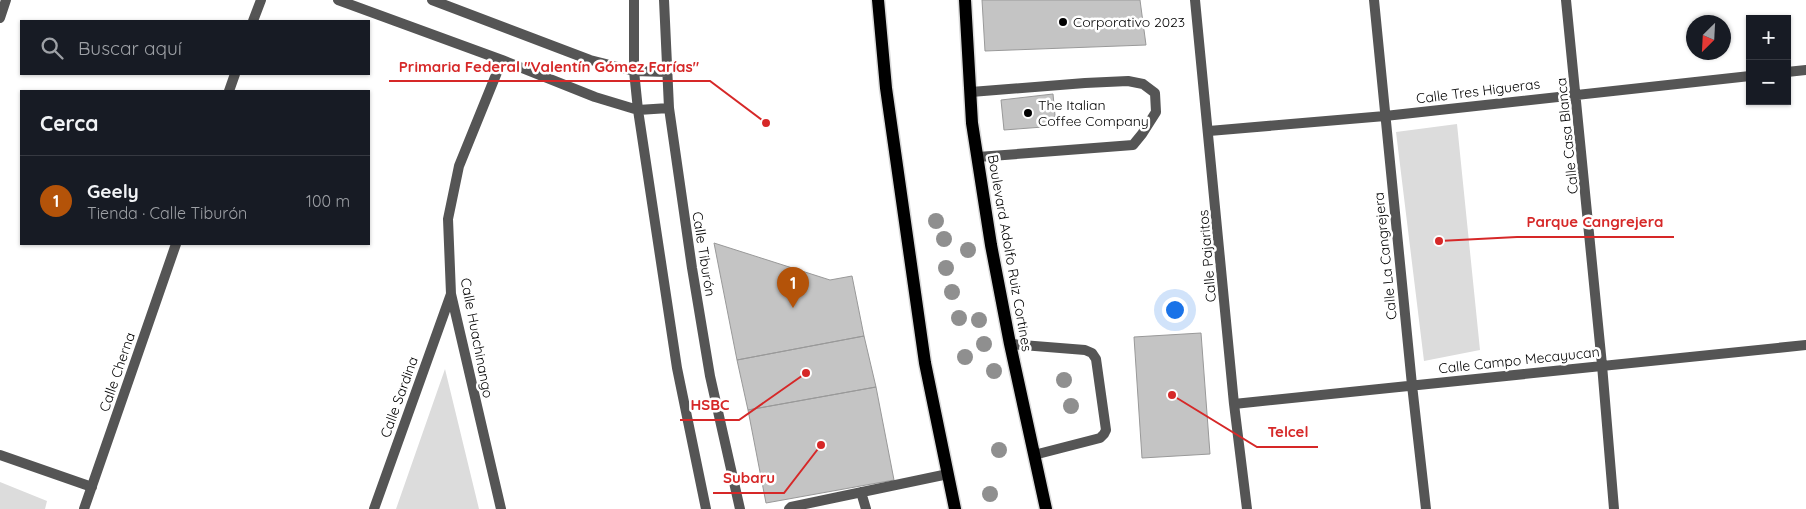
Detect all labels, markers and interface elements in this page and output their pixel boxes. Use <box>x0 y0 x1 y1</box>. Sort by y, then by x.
place label: Corporativo 2023 <box>1073 13 1185 31</box>
north arrow <box>1686 15 1731 60</box>
map controls <box>1746 15 1791 105</box>
button: + <box>1746 15 1791 60</box>
marker: Corporativo 2023 <box>1057 16 1069 28</box>
search box <box>20 20 370 75</box>
icon: search <box>38 34 66 62</box>
text: Buscar aquí <box>78 36 182 60</box>
callout: Primaria Federal "Valentín Gómez Farías" <box>389 51 710 81</box>
text: Primaria Federal "Valentín Gómez Farías" <box>399 57 700 76</box>
button: − <box>1746 60 1791 105</box>
street label: Calle Tres Higueras <box>1415 74 1541 108</box>
street label: Calle Casa Blanca <box>1552 77 1582 195</box>
place label: The Italian Coffee Company <box>1038 96 1149 130</box>
marker: The Italian Coffee Company <box>1022 107 1034 119</box>
text: Cerca <box>40 110 98 136</box>
street label: Boulevard Adolfo Ruiz Cortines <box>984 153 1036 353</box>
text: Geely <box>87 179 139 203</box>
text: 1 <box>53 191 59 211</box>
text: 100 m <box>306 191 350 211</box>
street label: Calle La Cangrejera <box>1369 191 1401 321</box>
text: Tienda · Calle Tiburón <box>87 203 247 223</box>
callout: Parque Cangrejera <box>1517 207 1674 237</box>
street label: Calle Pajaritos <box>1194 209 1220 303</box>
street label: Calle Tiburón <box>688 210 720 298</box>
text: Parque Cangrejera <box>1527 212 1663 231</box>
pin: 1 <box>777 267 809 308</box>
street label: Calle Huachinango <box>457 276 497 400</box>
your location <box>1162 297 1188 323</box>
street label: Calle Cherna <box>95 330 139 414</box>
street label: Calle Campo Mecayucan <box>1438 343 1600 377</box>
street label: Calle Sardina <box>376 354 422 440</box>
callout: HSBC <box>680 390 739 420</box>
text: HSBC <box>691 395 730 414</box>
callout: Telcel <box>1257 417 1318 447</box>
text: Telcel <box>1267 422 1309 441</box>
callout: Subaru <box>713 463 784 493</box>
text: Subaru <box>723 468 775 487</box>

